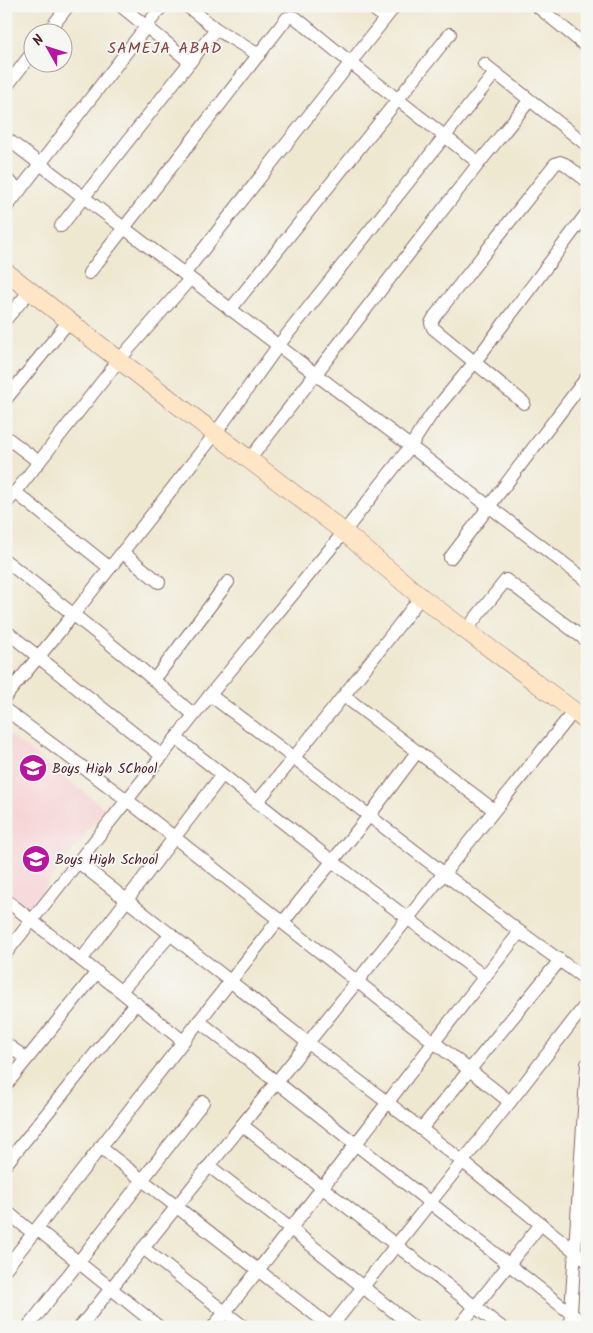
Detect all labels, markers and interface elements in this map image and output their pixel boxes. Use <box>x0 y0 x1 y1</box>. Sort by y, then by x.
north arrow <box>22 22 72 72</box>
text: N <box>27 30 50 51</box>
district label: SAMEJA ABAD <box>108 36 222 61</box>
school or university icon: Boys High SChool <box>18 753 48 783</box>
place label: Boys High SChool <box>52 758 158 780</box>
school or university icon: Boys High School <box>21 844 51 874</box>
place label: Boys High School <box>55 849 159 871</box>

